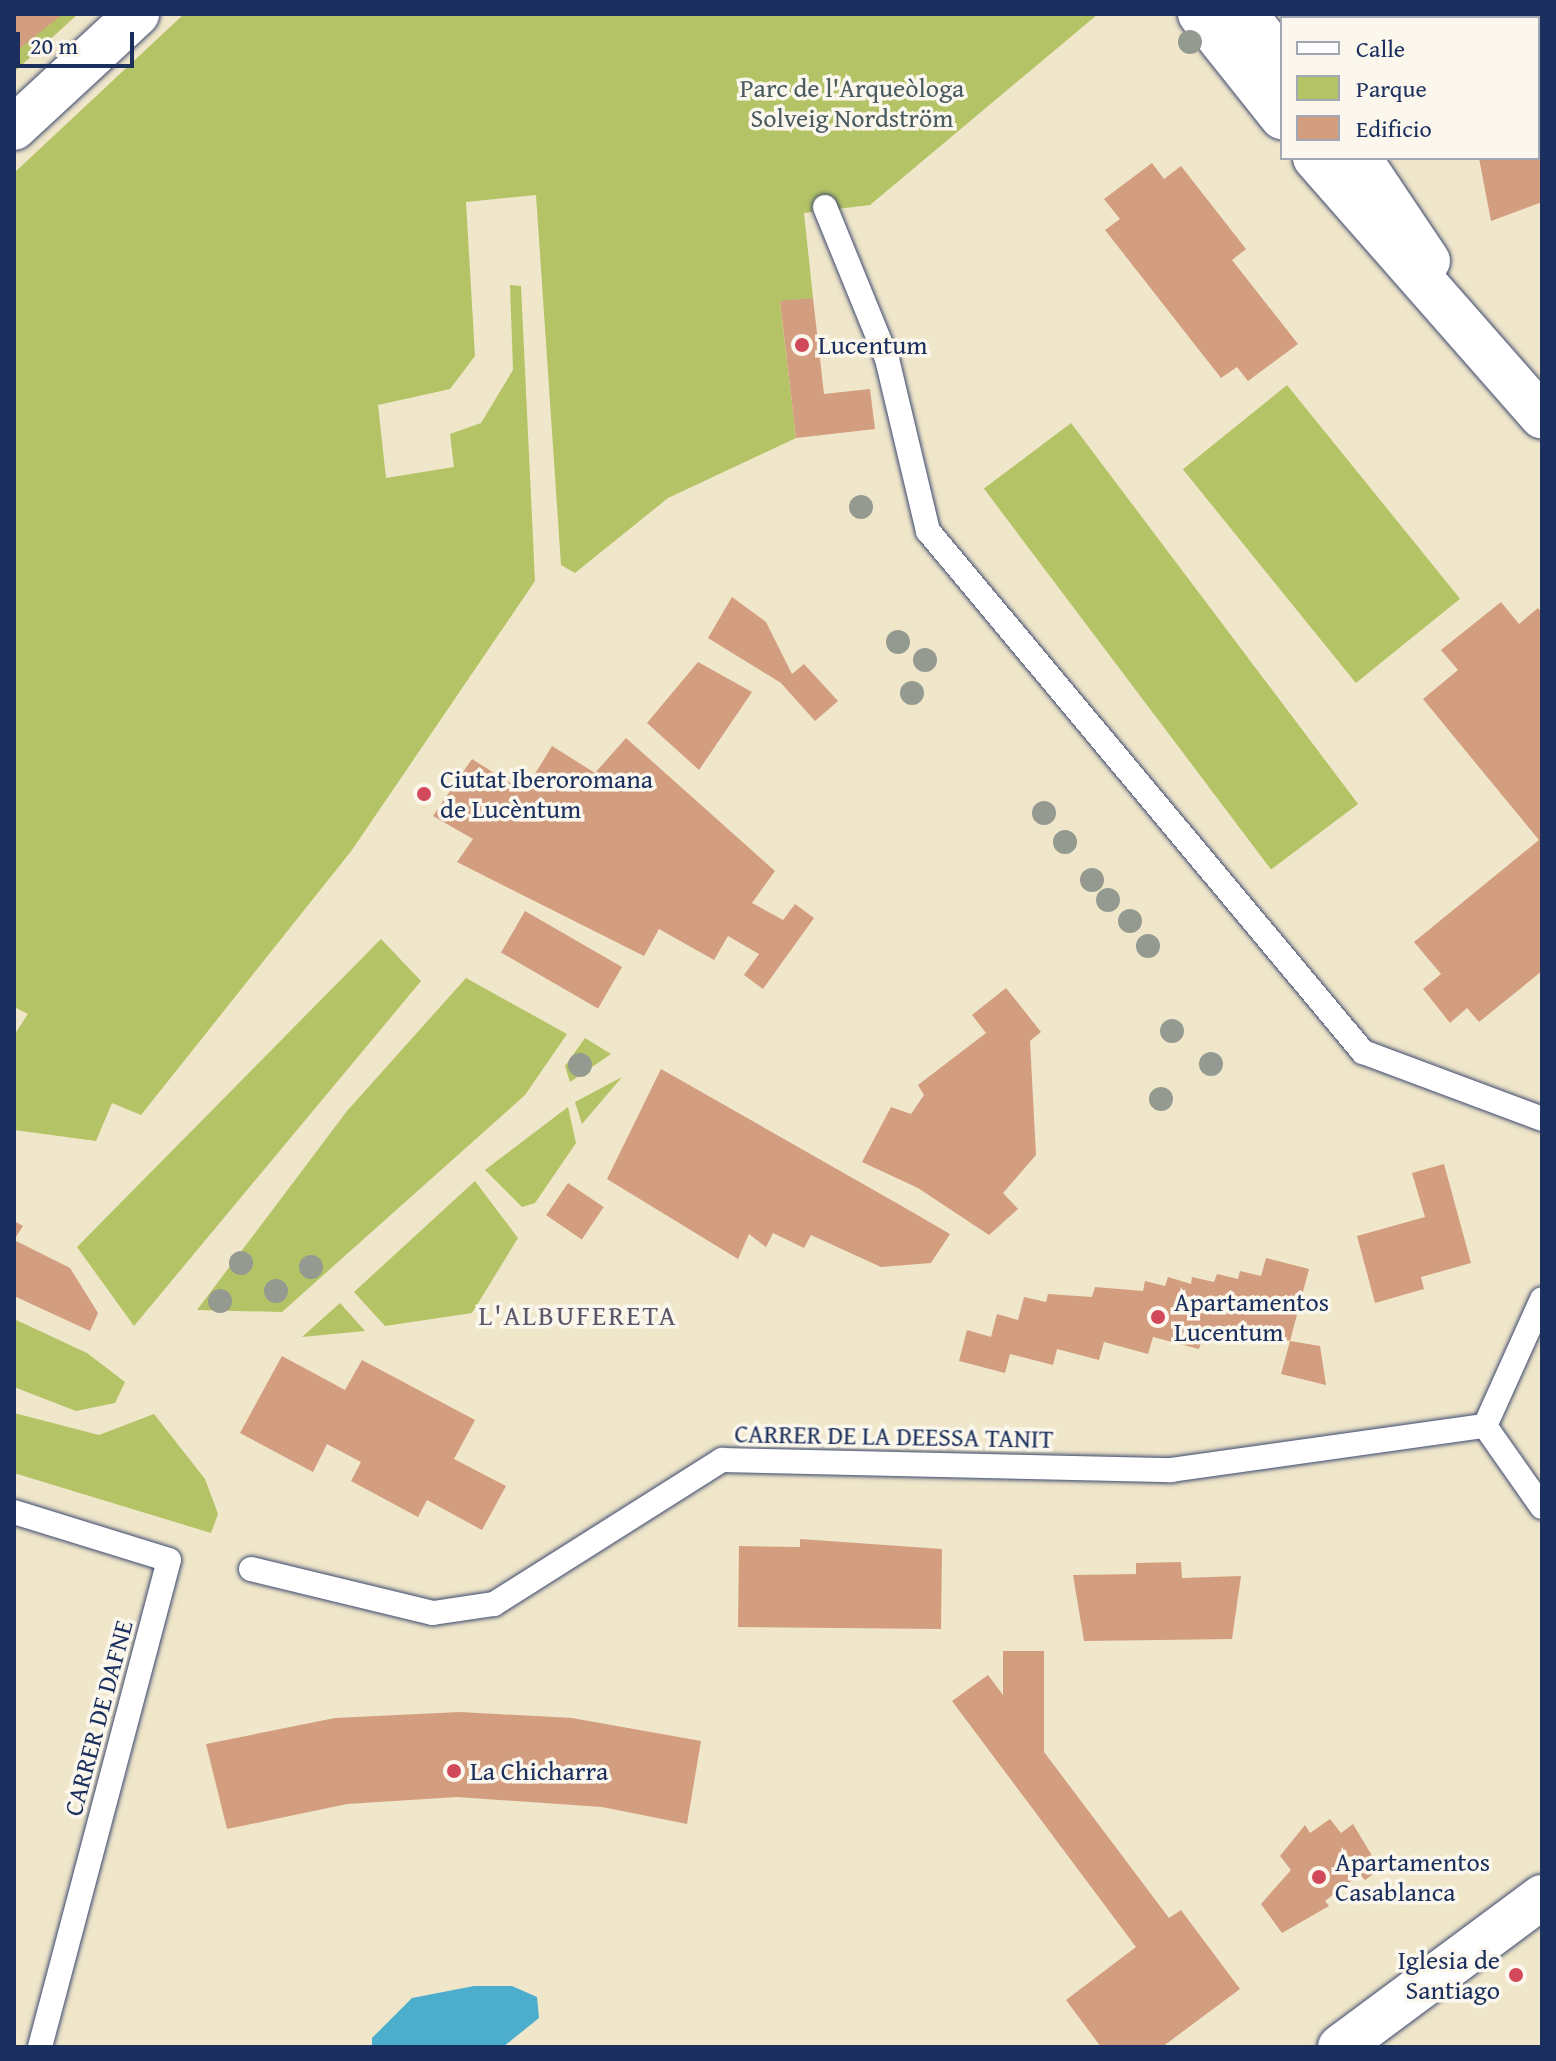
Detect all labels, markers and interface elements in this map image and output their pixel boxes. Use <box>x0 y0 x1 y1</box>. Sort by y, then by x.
scale bar <box>20 16 138 66</box>
legend <box>1280 16 1540 160</box>
text: 20 m <box>30 28 78 63</box>
text: Calle <box>1356 31 1405 66</box>
text: Parque <box>1356 71 1427 106</box>
park label: Parc de l'Arqueòloga Solveig Nordström <box>740 72 964 134</box>
text: Edificio <box>1356 111 1432 146</box>
place label: Lucentum <box>818 329 928 361</box>
marker: Lucentum <box>793 336 811 354</box>
place label: Ciutat Iberoromana de Lucèntum <box>440 763 653 824</box>
marker: Ciutat Iberoromana de Lucèntum <box>415 785 433 803</box>
place label: Apartamentos Lucentum <box>1174 1286 1329 1348</box>
district label: L'ALBUFERETA <box>479 1298 677 1332</box>
marker: Apartamentos Lucentum <box>1149 1308 1167 1326</box>
street label: CARRER DE LA DEESSA TANIT <box>734 1418 1054 1454</box>
street label: CARRER DE DAFNE <box>57 1617 139 1819</box>
place label: La Chicharra <box>470 1755 608 1787</box>
marker: La Chicharra <box>445 1762 463 1780</box>
place label: Apartamentos Casablanca <box>1335 1846 1490 1908</box>
marker: Apartamentos Casablanca <box>1310 1868 1328 1886</box>
place label: Iglesia de Santiago <box>1398 1944 1500 2006</box>
marker: Iglesia de Santiago <box>1507 1966 1525 1984</box>

